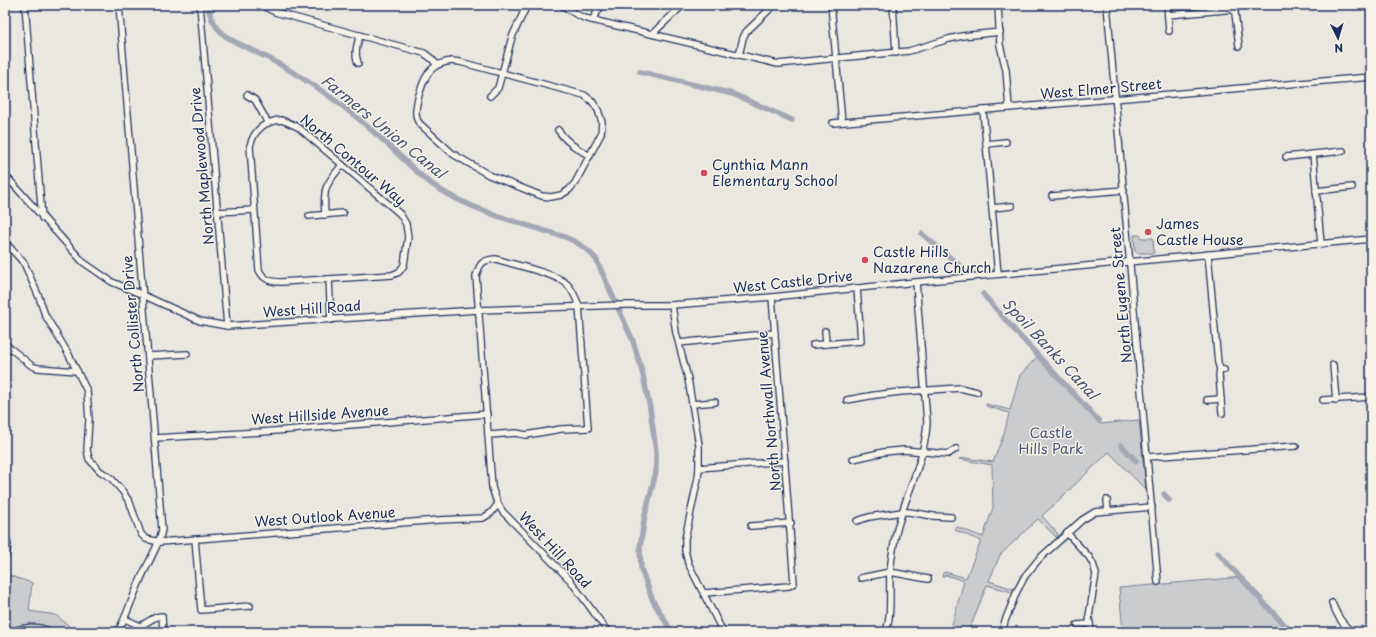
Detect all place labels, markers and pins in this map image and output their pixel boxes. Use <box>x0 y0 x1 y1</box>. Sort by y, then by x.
place label: Cynthia Mann Elementary School <box>712 154 838 191</box>
marker: Cynthia Mann Elementary School <box>699 168 709 178</box>
place label: James Castle House <box>1156 213 1244 250</box>
marker: James Castle House <box>1143 227 1153 237</box>
place label: Castle Hills Nazarene Church <box>873 241 991 278</box>
marker: Castle Hills Nazarene Church <box>860 255 870 265</box>

